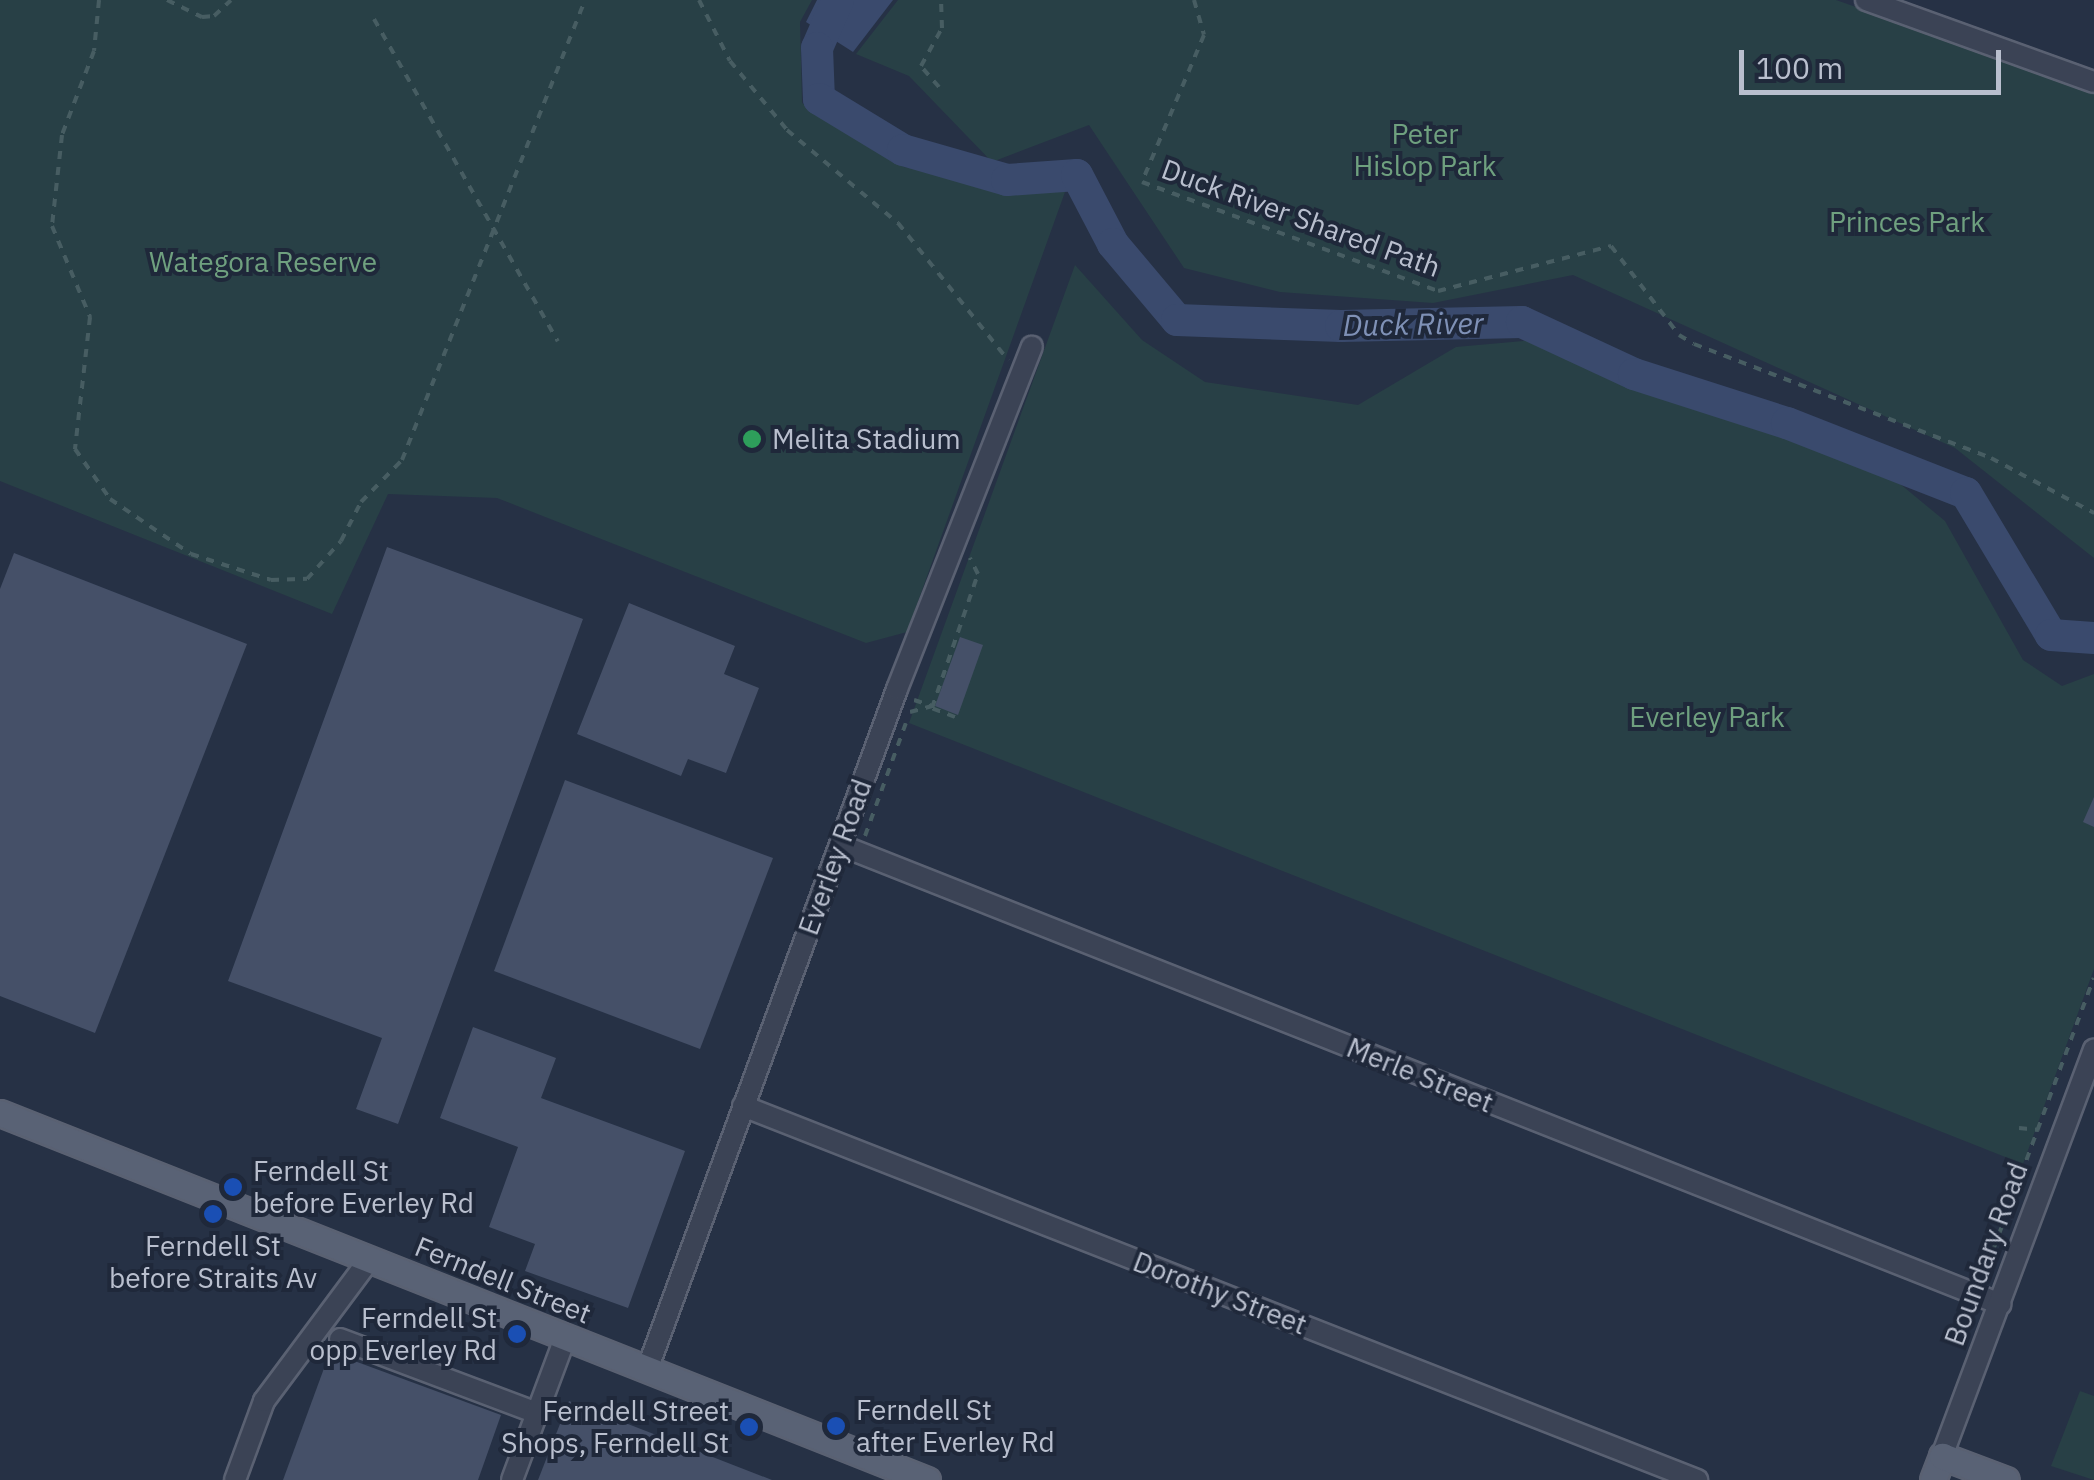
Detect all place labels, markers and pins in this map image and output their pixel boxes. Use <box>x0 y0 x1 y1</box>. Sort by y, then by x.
place label: Melita Stadium <box>772 422 961 456</box>
marker: Melita Stadium <box>741 428 763 450</box>
place label: Ferndell St before Everley Rd <box>253 1154 474 1220</box>
marker: Ferndell St before Everley Rd <box>222 1176 244 1198</box>
marker: Ferndell St before Straits Av <box>202 1203 224 1225</box>
place label: Ferndell St before Straits Av <box>109 1229 317 1295</box>
place label: Ferndell St opp Everley Rd <box>310 1301 497 1367</box>
marker: Ferndell St opp Everley Rd <box>506 1323 528 1345</box>
place label: Ferndell St after Everley Rd <box>856 1393 1055 1459</box>
place label: Ferndell Street Shops, Ferndell St <box>501 1394 729 1460</box>
marker: Ferndell St after Everley Rd <box>825 1415 847 1437</box>
marker: Ferndell Street Shops, Ferndell St <box>738 1416 760 1438</box>

